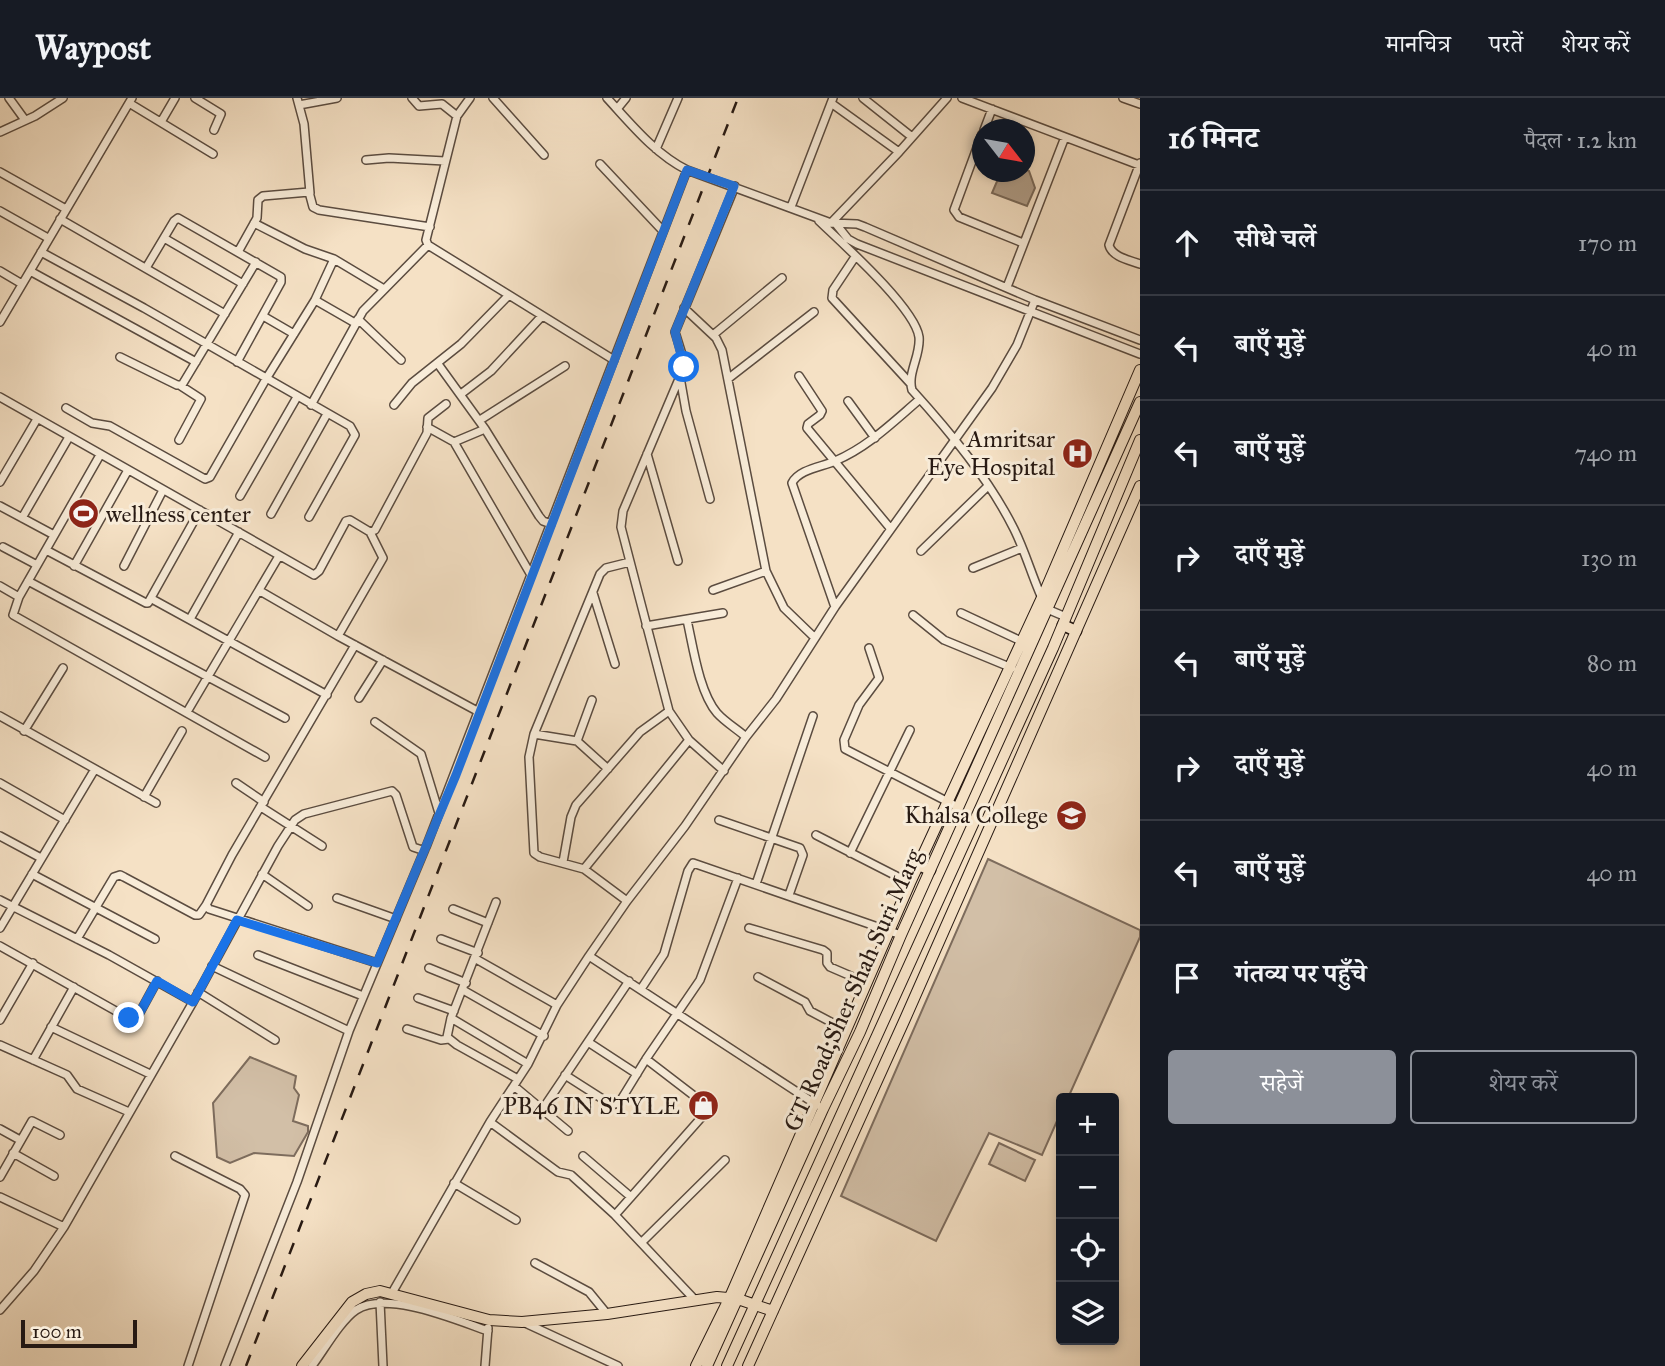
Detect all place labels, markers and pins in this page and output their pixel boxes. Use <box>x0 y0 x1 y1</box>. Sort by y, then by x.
place label: Amritsar Eye Hospital <box>927 424 1056 482</box>
hospital icon: Amritsar Eye Hospital <box>1061 436 1095 470</box>
sports icon: wellness center <box>66 497 100 531</box>
place label: wellness center <box>106 499 251 529</box>
school or university icon: Khalsa College <box>1054 798 1088 832</box>
place label: Khalsa College <box>904 800 1048 830</box>
shop icon: PB46 IN STYLE <box>686 1089 720 1123</box>
place label: PB46 IN STYLE <box>503 1091 680 1121</box>

